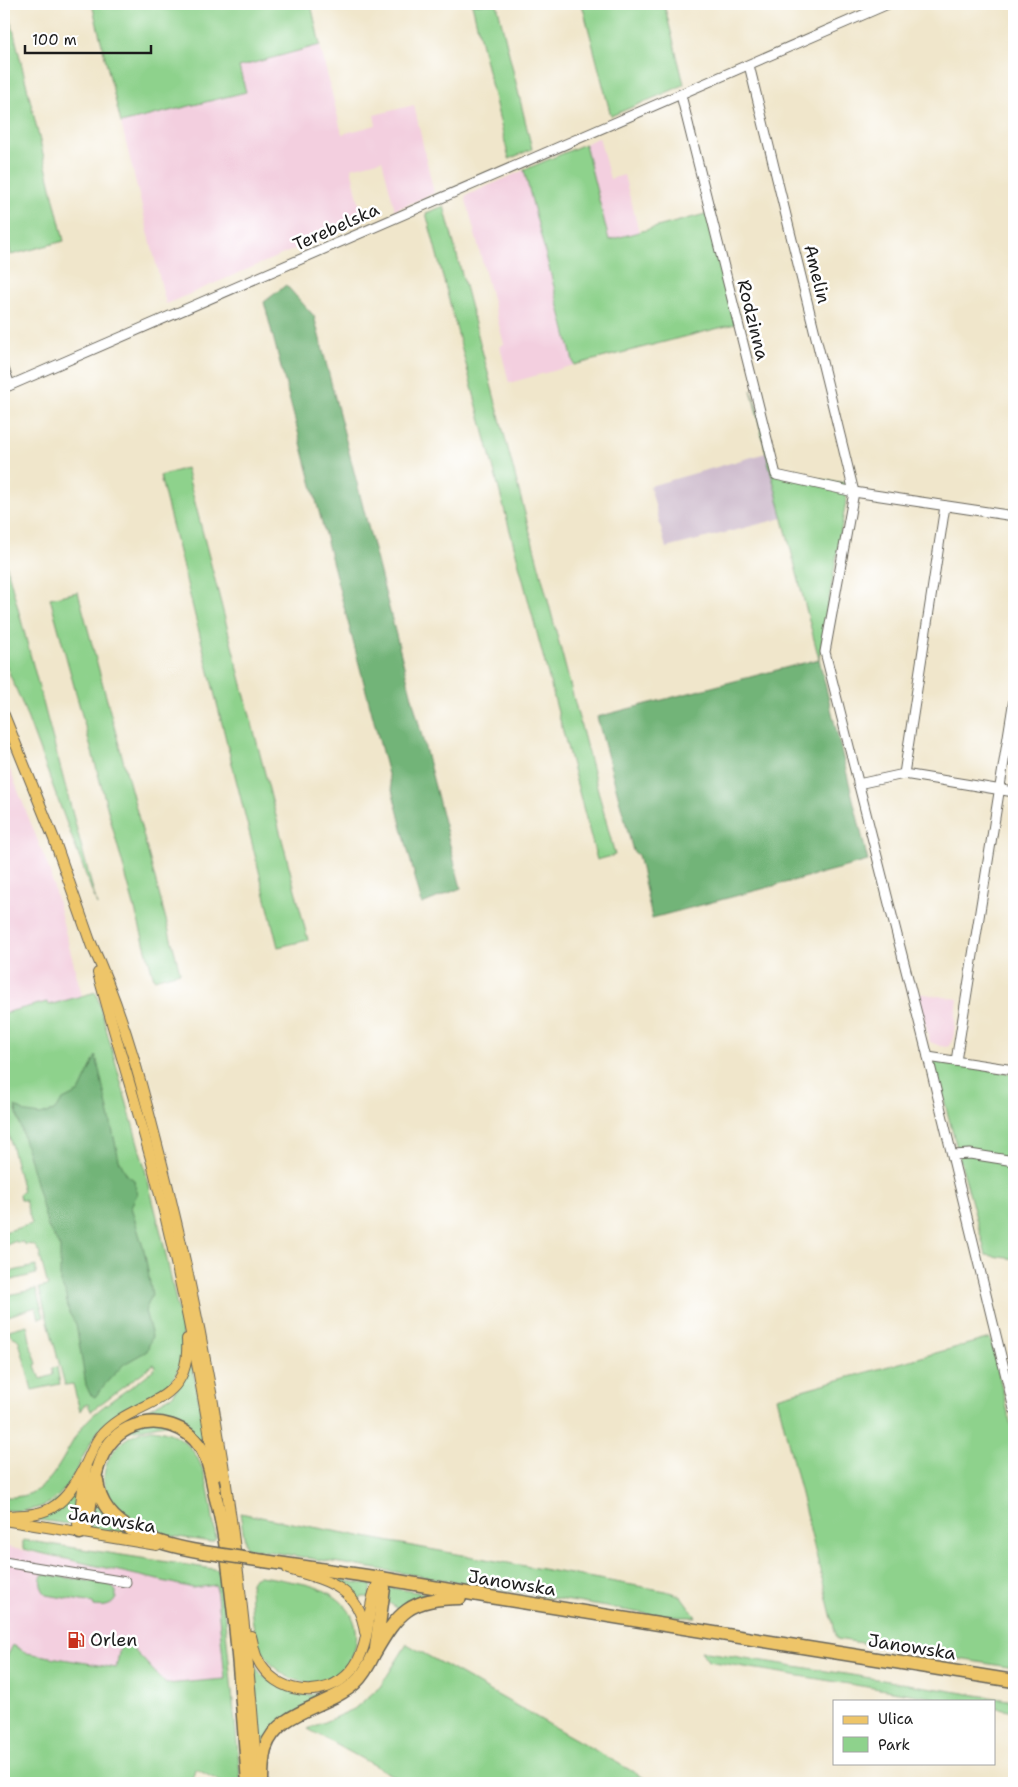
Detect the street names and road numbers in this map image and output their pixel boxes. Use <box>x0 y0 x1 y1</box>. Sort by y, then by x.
street label: Terebelska <box>289 197 383 257</box>
street label: Amelin <box>798 242 836 306</box>
street label: Rodzinna <box>731 277 775 363</box>
street label: Janowska <box>66 1501 158 1539</box>
street label: Janowska <box>466 1564 558 1602</box>
street label: Janowska <box>866 1628 958 1666</box>

